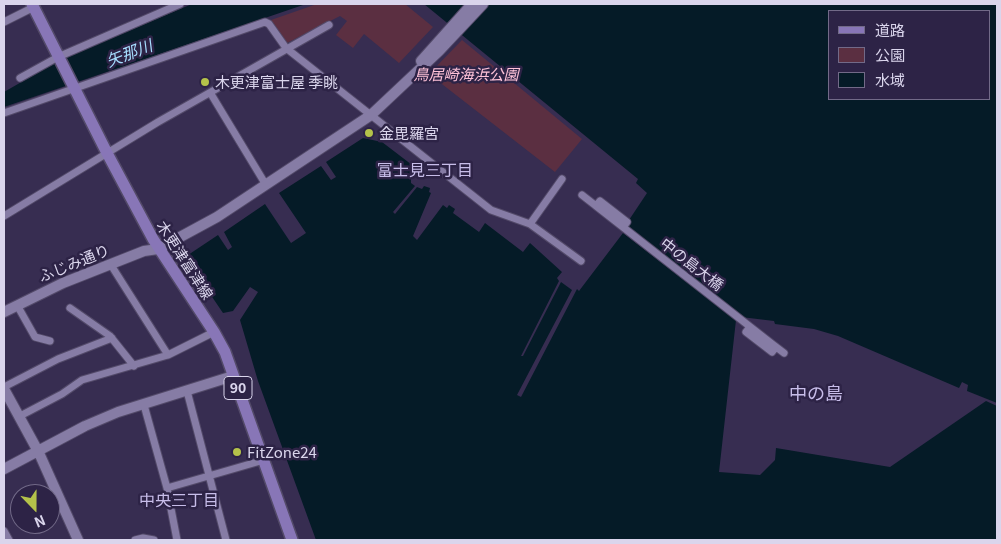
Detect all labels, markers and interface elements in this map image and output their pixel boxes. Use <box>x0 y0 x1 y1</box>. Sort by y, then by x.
legend <box>828 10 991 100</box>
text: 道路 <box>875 19 905 40</box>
water label: 矢那川 <box>103 35 155 71</box>
text: 公園 <box>875 44 905 65</box>
park label: 鳥居崎海浜公園 <box>414 65 518 83</box>
text: 水域 <box>875 69 905 90</box>
place label: 木更津富士屋 季眺 <box>215 73 338 91</box>
marker: 木更津富士屋 季眺 <box>199 76 211 88</box>
place label: 金毘羅宮 <box>379 124 439 142</box>
marker: 金毘羅宮 <box>363 127 375 139</box>
district label: 富士見三丁目 <box>377 160 473 180</box>
street label: 木更津富津線 <box>153 217 217 303</box>
street label: 中の島大橋 <box>657 234 727 294</box>
street label: ふじみ通り <box>36 241 112 285</box>
road number: 90 <box>224 376 252 399</box>
district label: 中の島 <box>789 382 843 404</box>
place label: FitZone24 <box>247 443 317 461</box>
marker: FitZone24 <box>231 446 243 458</box>
north arrow <box>10 484 60 534</box>
district label: 中央三丁目 <box>139 490 219 510</box>
text: N <box>32 511 49 533</box>

